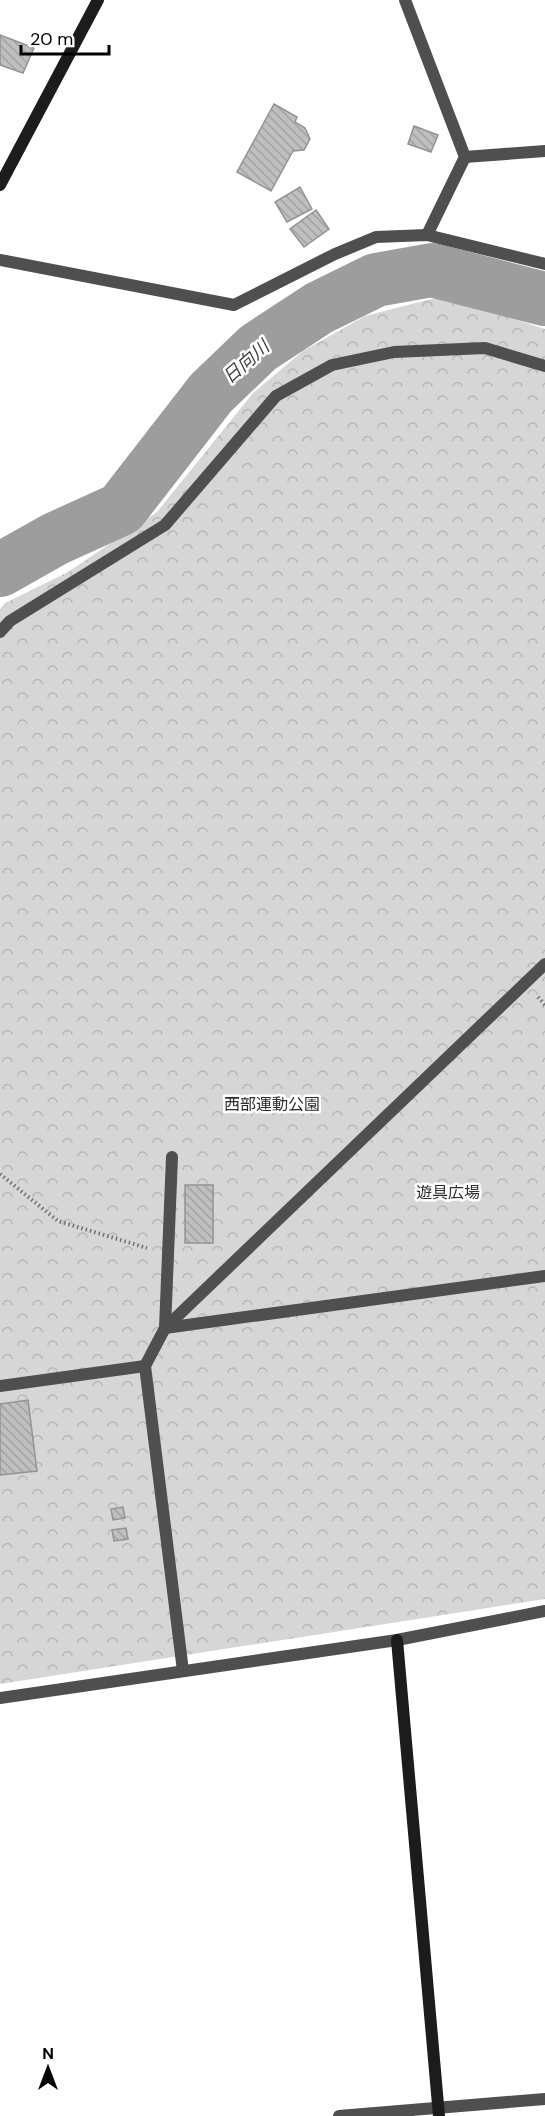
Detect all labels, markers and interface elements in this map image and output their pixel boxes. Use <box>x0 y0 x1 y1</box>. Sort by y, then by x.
scale bar <box>21 18 110 56</box>
text: 20 m <box>30 27 73 51</box>
water label: 日向川 <box>218 334 276 389</box>
park label: 西部運動公園 <box>224 1094 320 1115</box>
park label: 遊具広場 <box>416 1182 480 1203</box>
north arrow <box>18 2038 78 2098</box>
text: N <box>42 2043 54 2064</box>

